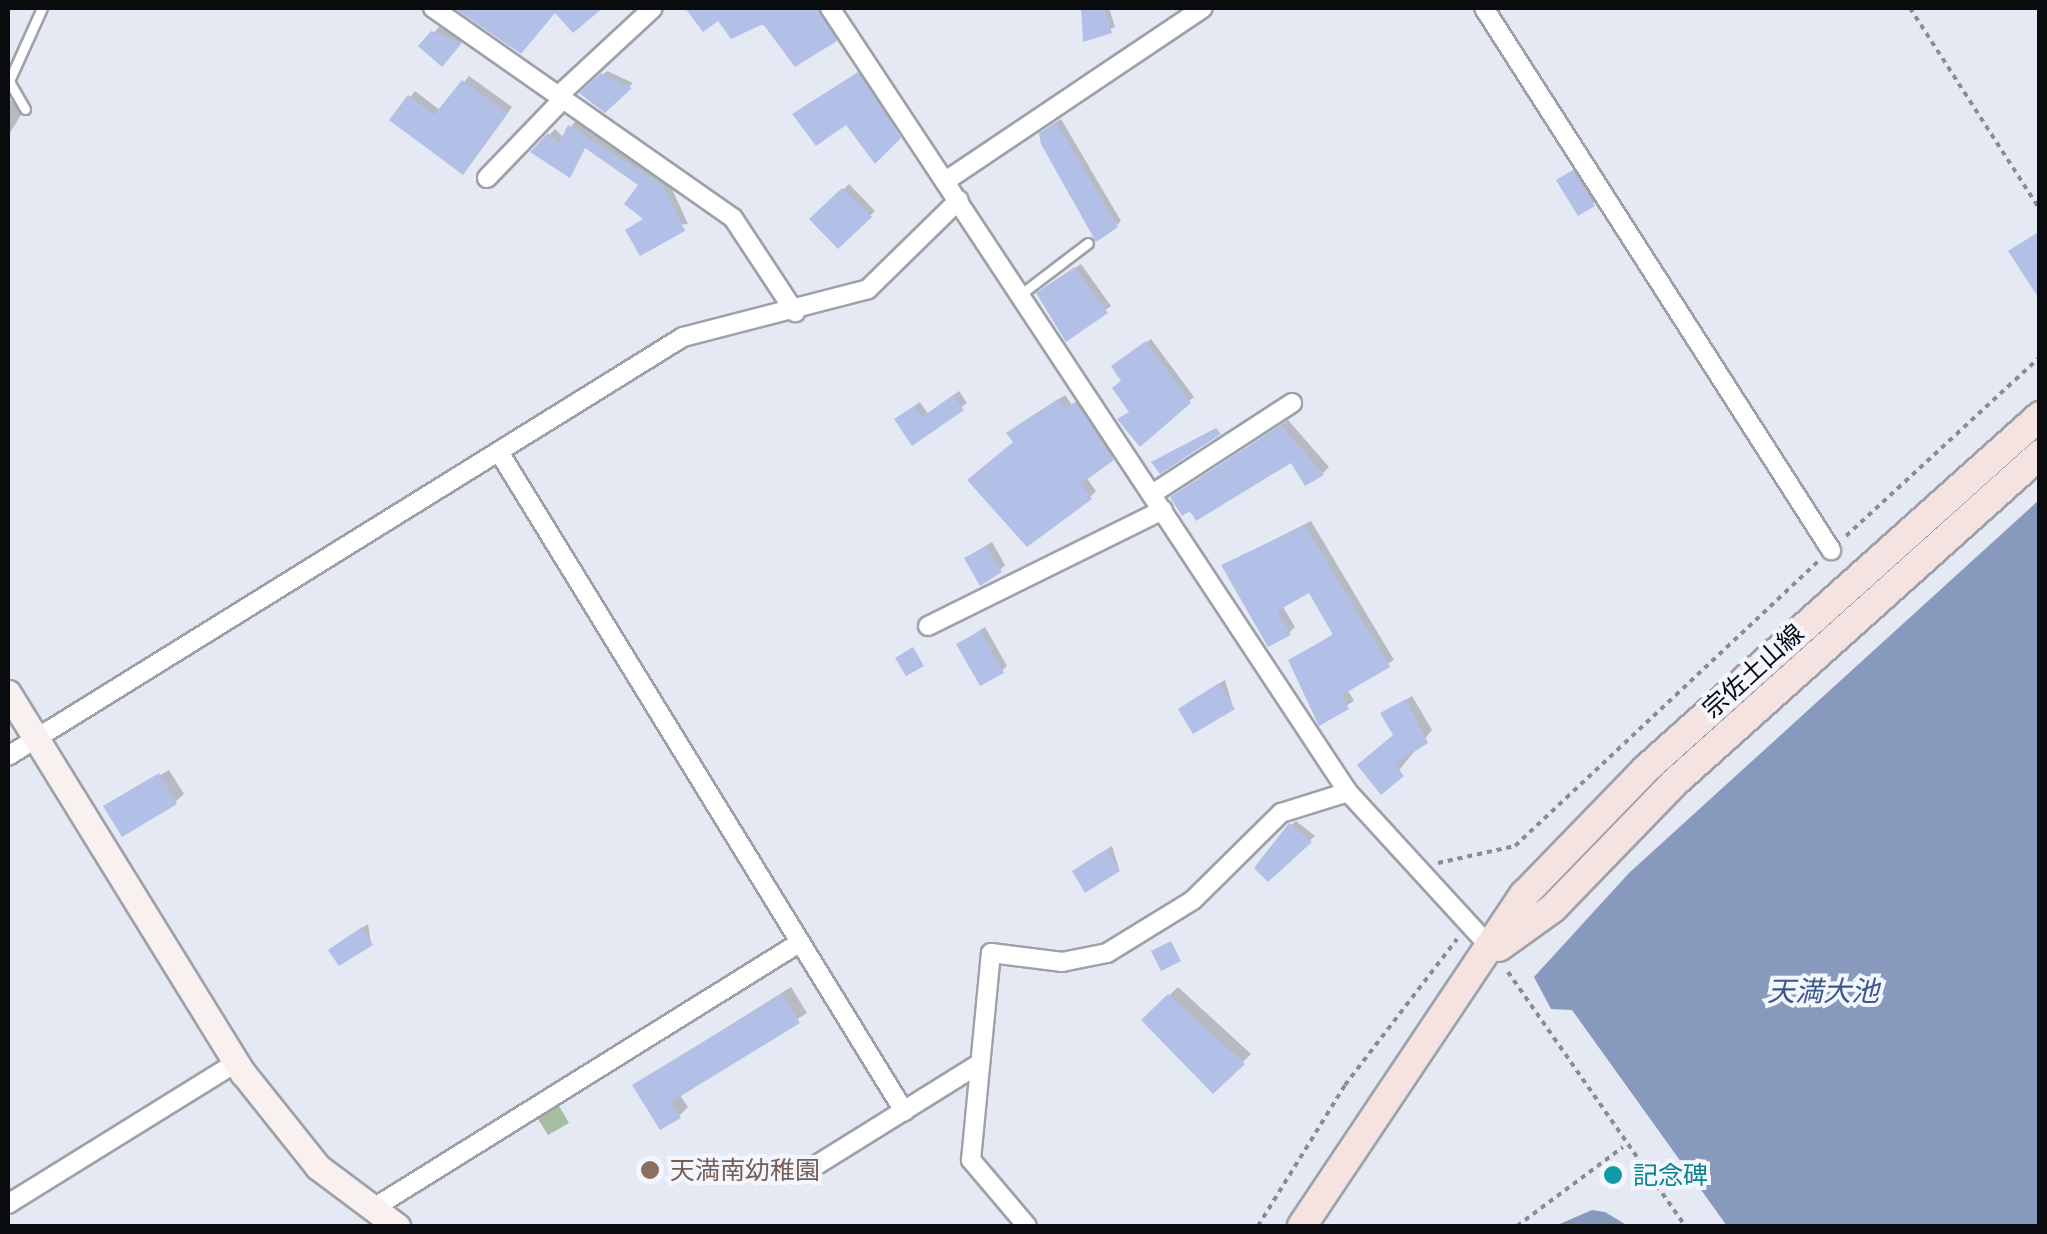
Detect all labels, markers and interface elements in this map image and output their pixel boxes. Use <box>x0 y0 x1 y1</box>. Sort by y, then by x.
street label: 宗佐土山線 <box>1697 618 1809 724</box>
water label: 天満大池 <box>1767 974 1879 1008</box>
place label: 天満南幼稚園 <box>670 1155 820 1185</box>
marker: 天満南幼稚園 <box>639 1159 661 1181</box>
place label: 記念碑 <box>1633 1160 1708 1190</box>
marker: 記念碑 <box>1602 1164 1624 1186</box>

